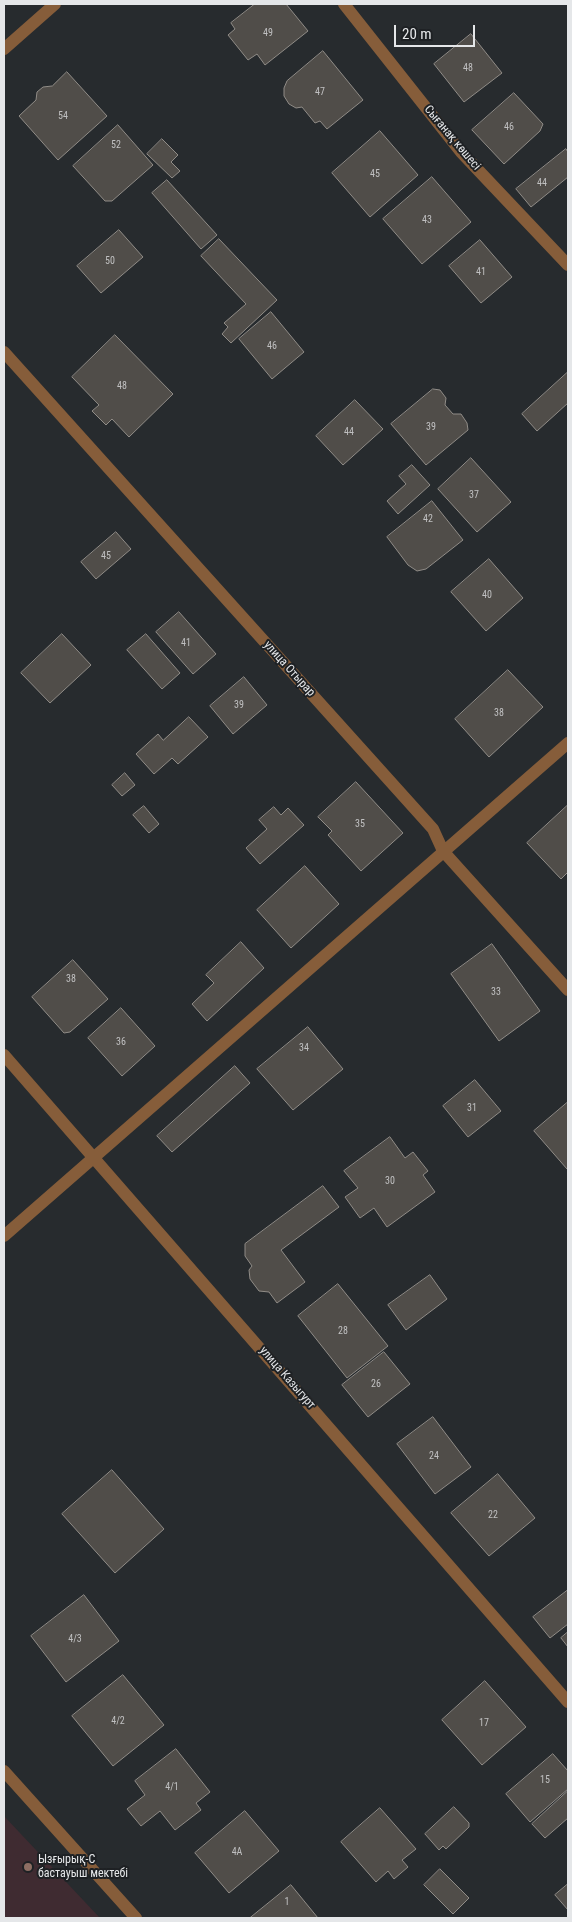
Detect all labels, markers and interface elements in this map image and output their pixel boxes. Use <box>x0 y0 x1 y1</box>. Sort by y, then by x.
scale bar <box>397 15 478 47</box>
text: 20 m <box>402 25 432 43</box>
house number: 49 <box>263 27 273 39</box>
house number: 48 <box>463 62 473 74</box>
house number: 47 <box>315 86 325 98</box>
street label: Сығанақ көшесі <box>421 103 483 173</box>
house number: 54 <box>58 110 68 122</box>
house number: 46 <box>504 121 514 133</box>
house number: 52 <box>111 139 121 151</box>
house number: 45 <box>370 168 380 180</box>
house number: 44 <box>537 177 547 189</box>
house number: 43 <box>422 214 432 226</box>
house number: 50 <box>105 255 115 267</box>
house number: 41 <box>476 266 486 278</box>
house number: 46 <box>267 340 277 352</box>
house number: 48 <box>117 380 127 392</box>
house number: 39 <box>426 421 436 433</box>
house number: 44 <box>344 426 354 438</box>
house number: 37 <box>469 489 479 501</box>
house number: 42 <box>423 513 433 525</box>
house number: 45 <box>101 550 111 562</box>
house number: 40 <box>482 589 492 601</box>
house number: 41 <box>181 637 191 649</box>
street label: улица Отырар <box>260 638 318 700</box>
house number: 39 <box>234 699 244 711</box>
house number: 38 <box>494 707 504 719</box>
house number: 35 <box>355 818 365 830</box>
house number: 38 <box>66 973 76 985</box>
house number: 33 <box>491 986 501 998</box>
house number: 36 <box>116 1036 126 1048</box>
house number: 34 <box>299 1042 309 1054</box>
house number: 31 <box>467 1102 477 1114</box>
house number: 30 <box>385 1175 395 1187</box>
house number: 28 <box>338 1325 348 1337</box>
street label: улица Казыгурт <box>256 1344 318 1412</box>
house number: 26 <box>371 1378 381 1390</box>
house number: 24 <box>429 1450 439 1462</box>
house number: 22 <box>488 1509 498 1521</box>
house number: 4/3 <box>68 1633 82 1645</box>
house number: 4/2 <box>111 1715 125 1727</box>
house number: 17 <box>479 1717 489 1729</box>
house number: 15 <box>540 1774 550 1786</box>
house number: 4/1 <box>165 1781 179 1793</box>
house number: 4А <box>232 1846 242 1858</box>
place label: Ызғырық-С бастауыш мектебі <box>38 1853 128 1881</box>
marker: Ызғырық-С бастауыш мектебі <box>22 1861 34 1873</box>
house number: 1 <box>285 1896 289 1908</box>

